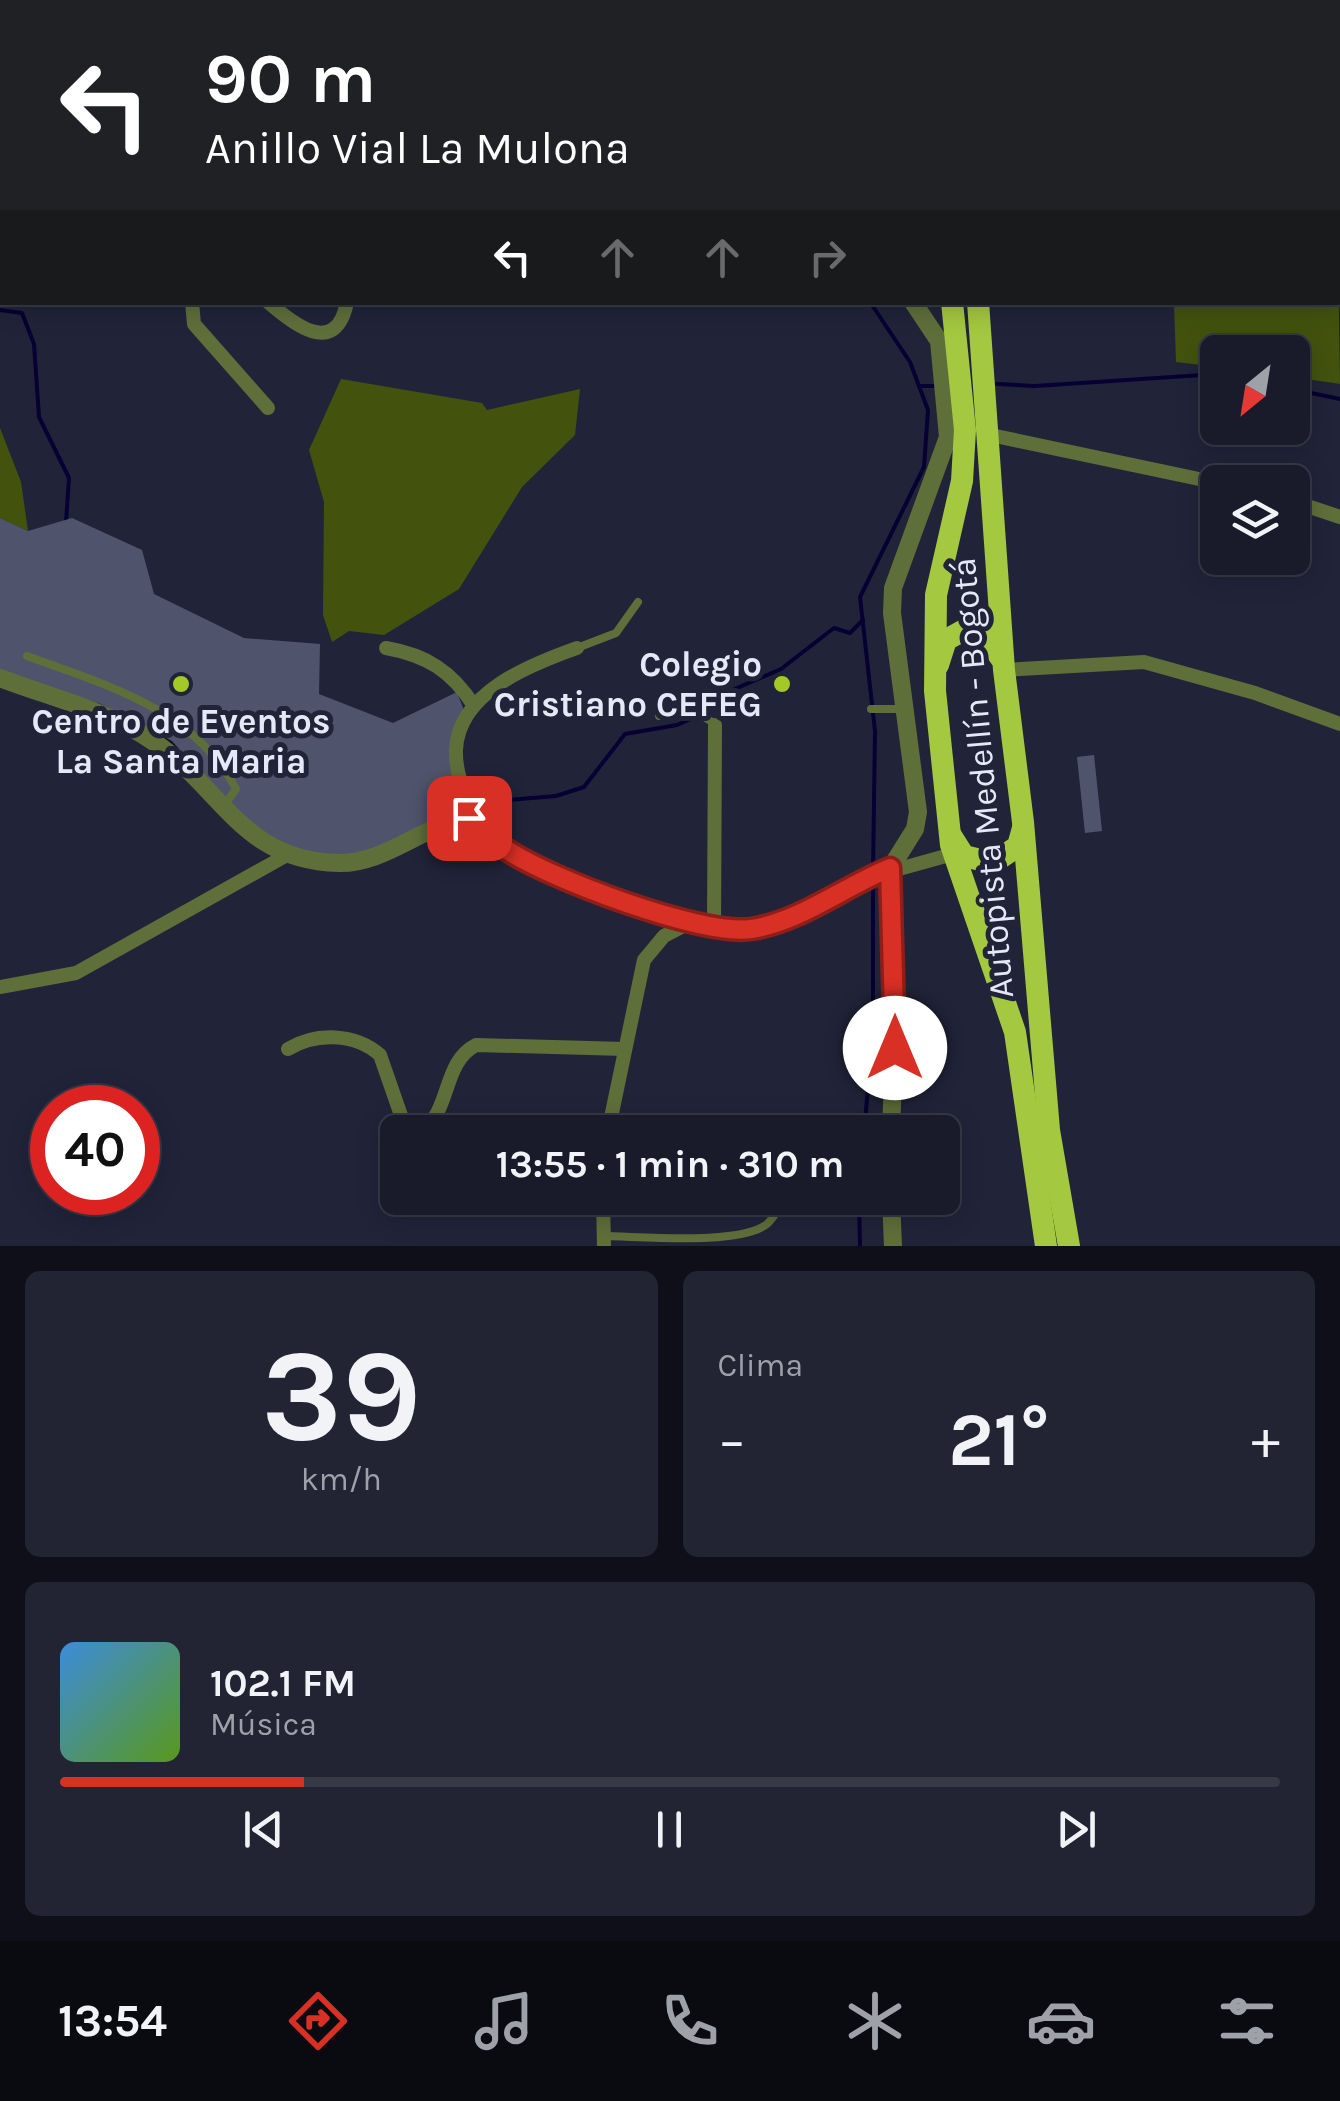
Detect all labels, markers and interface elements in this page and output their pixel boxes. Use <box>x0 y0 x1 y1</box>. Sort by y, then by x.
text: 90 m <box>205 38 376 120</box>
icon: left <box>40 40 170 170</box>
text: Anillo Vial La Mulona <box>205 122 630 174</box>
icon: left <box>485 230 540 285</box>
icon: ahead <box>590 230 645 285</box>
icon: ahead <box>695 230 750 285</box>
icon: right <box>800 230 855 285</box>
north arrow <box>1200 335 1310 445</box>
map controls <box>1200 335 1310 575</box>
button: layers <box>1200 465 1310 575</box>
street label: Autopista Medellín - Bogotá <box>943 556 1022 1000</box>
place label: Colegio Cristiano CEFEG <box>494 644 762 725</box>
marker: Centro de Eventos La Santa Maria <box>170 673 192 695</box>
marker: Colegio Cristiano CEFEG <box>771 673 793 695</box>
place label: Centro de Eventos La Santa Maria <box>32 701 330 782</box>
pin <box>427 776 512 861</box>
icon: arrive <box>442 791 497 846</box>
position arrow <box>843 996 947 1100</box>
speed limit sign: 40 <box>30 1085 160 1215</box>
text: 13:55 · 1 min · 310 m <box>496 1142 844 1187</box>
text: 39 <box>261 1320 421 1472</box>
text: Clima <box>718 1347 803 1384</box>
text: 21° <box>948 1396 1049 1484</box>
text: − <box>718 1408 746 1472</box>
text: + <box>1251 1408 1280 1472</box>
text: km/h <box>301 1461 382 1498</box>
text: 102.1 FM <box>210 1661 356 1706</box>
text: Música <box>210 1706 317 1743</box>
icon: previous <box>236 1802 291 1857</box>
icon: pause <box>642 1802 697 1857</box>
icon: next <box>1049 1802 1104 1857</box>
icon: directions <box>283 1986 353 2056</box>
icon: music <box>469 1986 539 2056</box>
icon: phone <box>655 1986 725 2056</box>
icon: climate <box>840 1986 910 2056</box>
icon: car <box>1026 1986 1096 2056</box>
icon: filters <box>1212 1986 1282 2056</box>
text: 13:54 <box>58 1995 167 2047</box>

